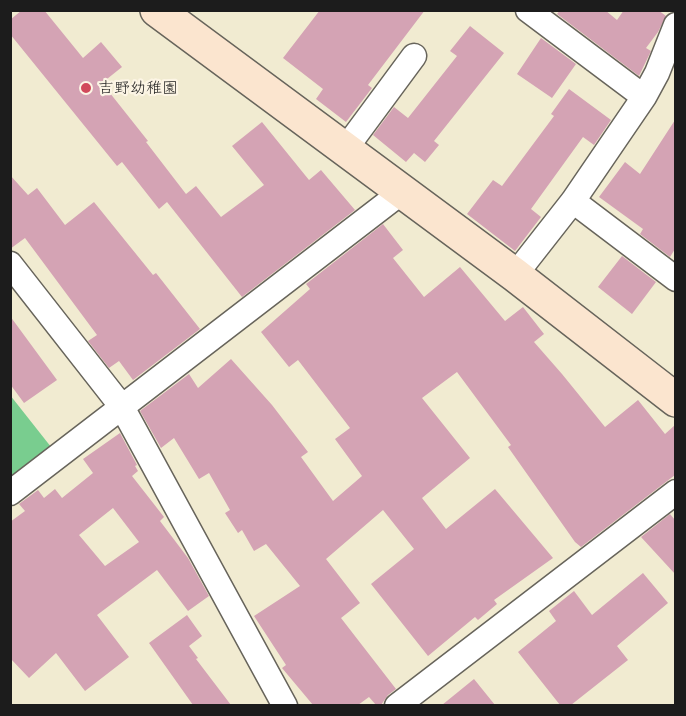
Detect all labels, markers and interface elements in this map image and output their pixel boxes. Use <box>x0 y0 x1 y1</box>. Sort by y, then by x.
place label: 吉野幼稚園 <box>98 78 178 98</box>
marker: 吉野幼稚園 <box>79 81 93 95</box>

